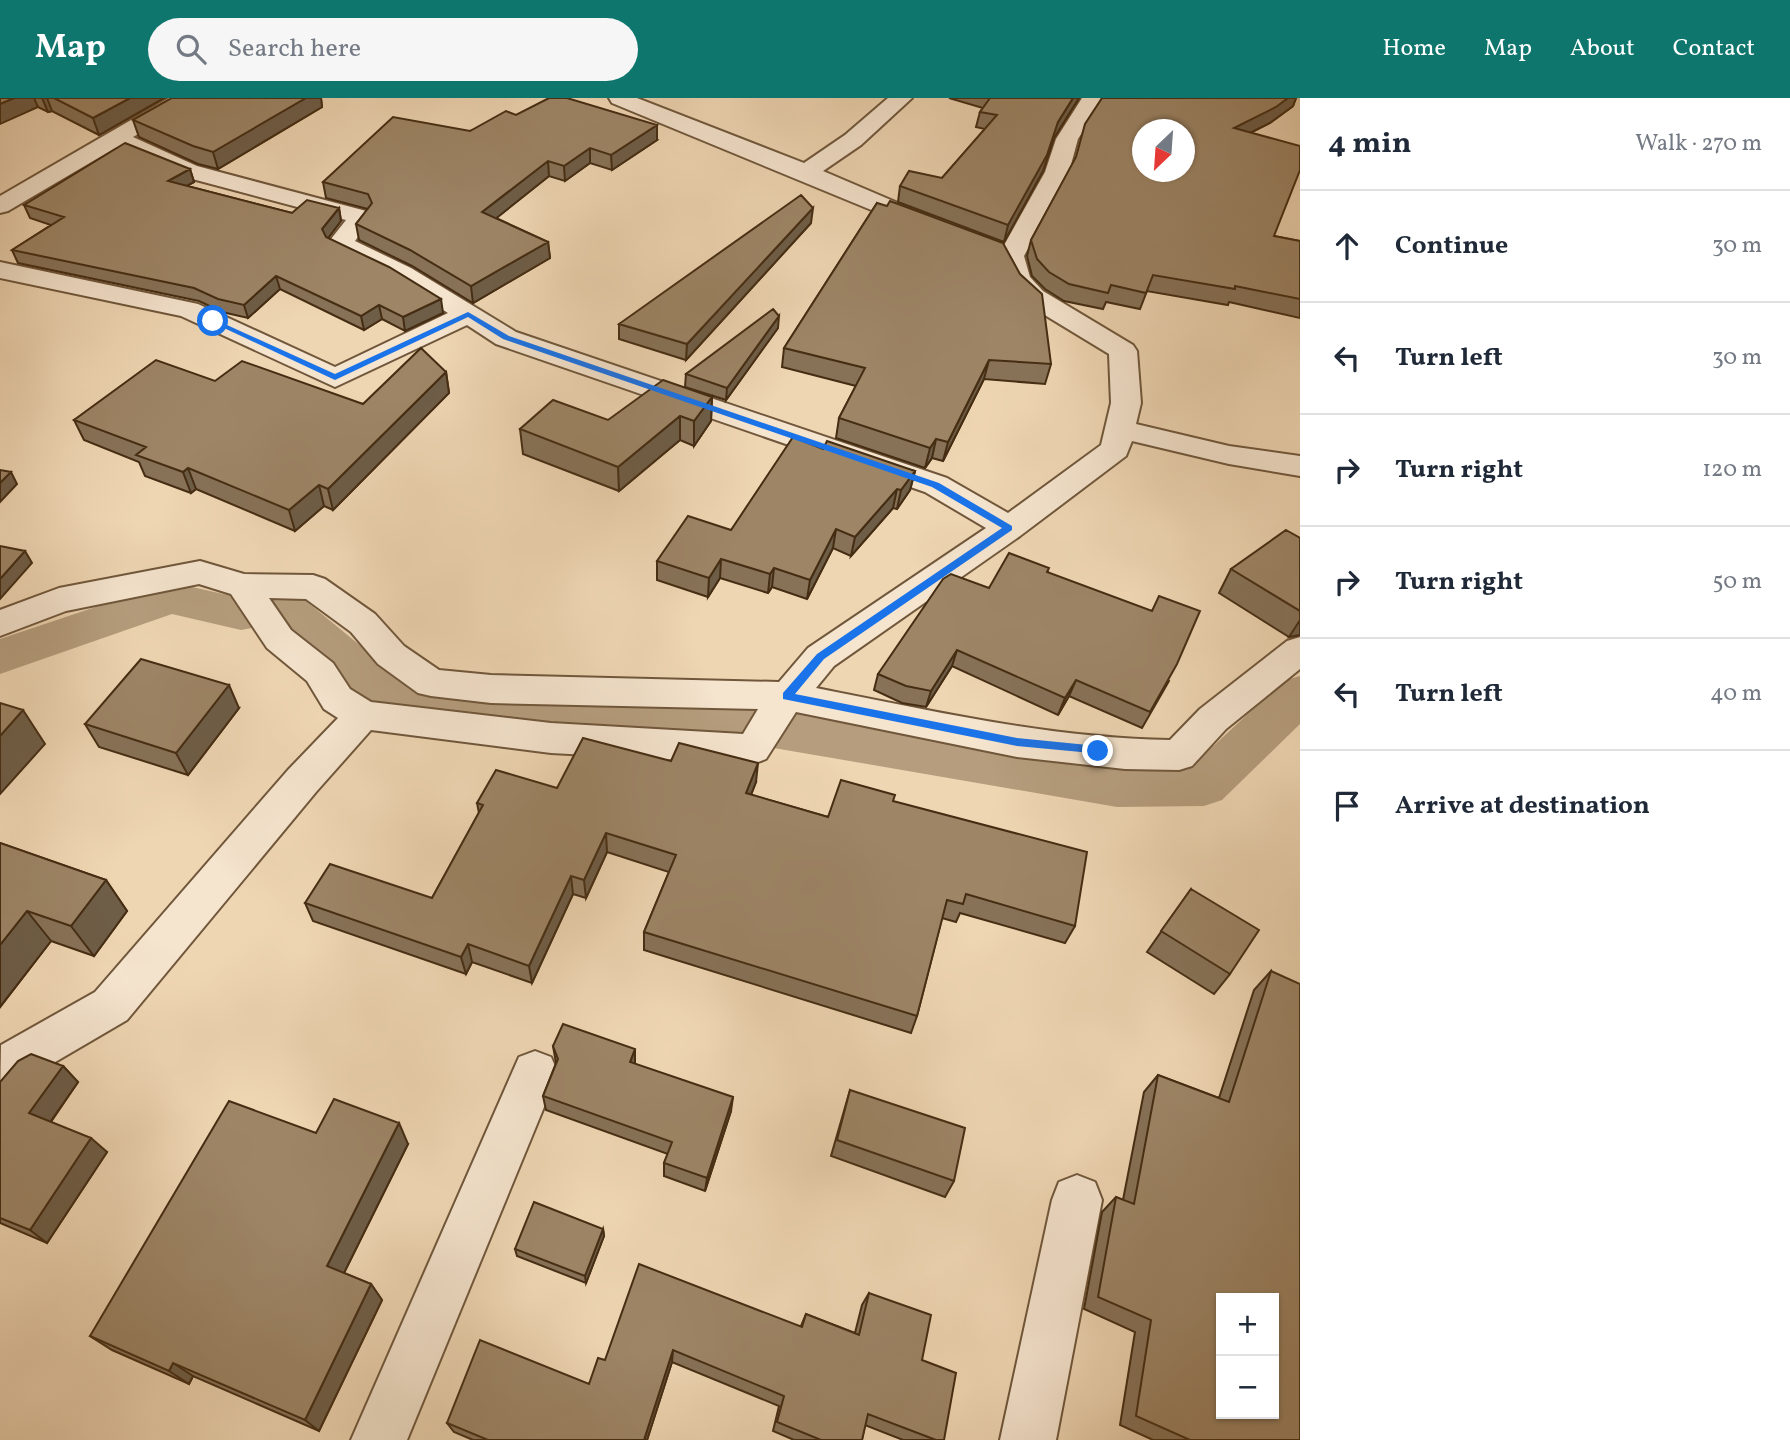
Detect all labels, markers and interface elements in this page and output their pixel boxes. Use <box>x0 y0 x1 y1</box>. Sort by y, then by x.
search box <box>148 18 638 81</box>
text: Map <box>35 26 106 72</box>
icon: search <box>172 30 210 68</box>
text: Search here <box>228 31 361 67</box>
text: Home <box>1382 32 1446 66</box>
text: Map <box>1484 32 1532 66</box>
text: About <box>1570 32 1635 66</box>
text: Contact <box>1673 32 1755 66</box>
north arrow <box>1132 119 1195 182</box>
text: 4 min <box>1328 123 1412 165</box>
text: Walk · 270 m <box>1635 128 1762 160</box>
icon: ahead <box>1328 227 1366 265</box>
text: Continue <box>1395 228 1508 264</box>
text: 30 m <box>1712 230 1762 262</box>
route start <box>197 305 228 336</box>
icon: left <box>1328 339 1366 377</box>
text: Turn left <box>1395 340 1503 376</box>
text: 30 m <box>1712 342 1762 374</box>
icon: right <box>1328 451 1366 489</box>
text: Turn right <box>1395 452 1523 488</box>
text: 120 m <box>1702 454 1762 486</box>
icon: right <box>1328 563 1366 601</box>
text: Turn right <box>1395 564 1523 600</box>
text: 50 m <box>1713 566 1762 598</box>
icon: left <box>1328 675 1366 713</box>
text: Turn left <box>1395 676 1503 712</box>
text: 40 m <box>1710 678 1762 710</box>
route end <box>1082 735 1113 766</box>
icon: arrive <box>1328 787 1366 825</box>
text: Arrive at destination <box>1395 788 1650 824</box>
map controls <box>1216 1293 1279 1419</box>
button: + <box>1216 1293 1279 1356</box>
button: − <box>1216 1356 1279 1419</box>

